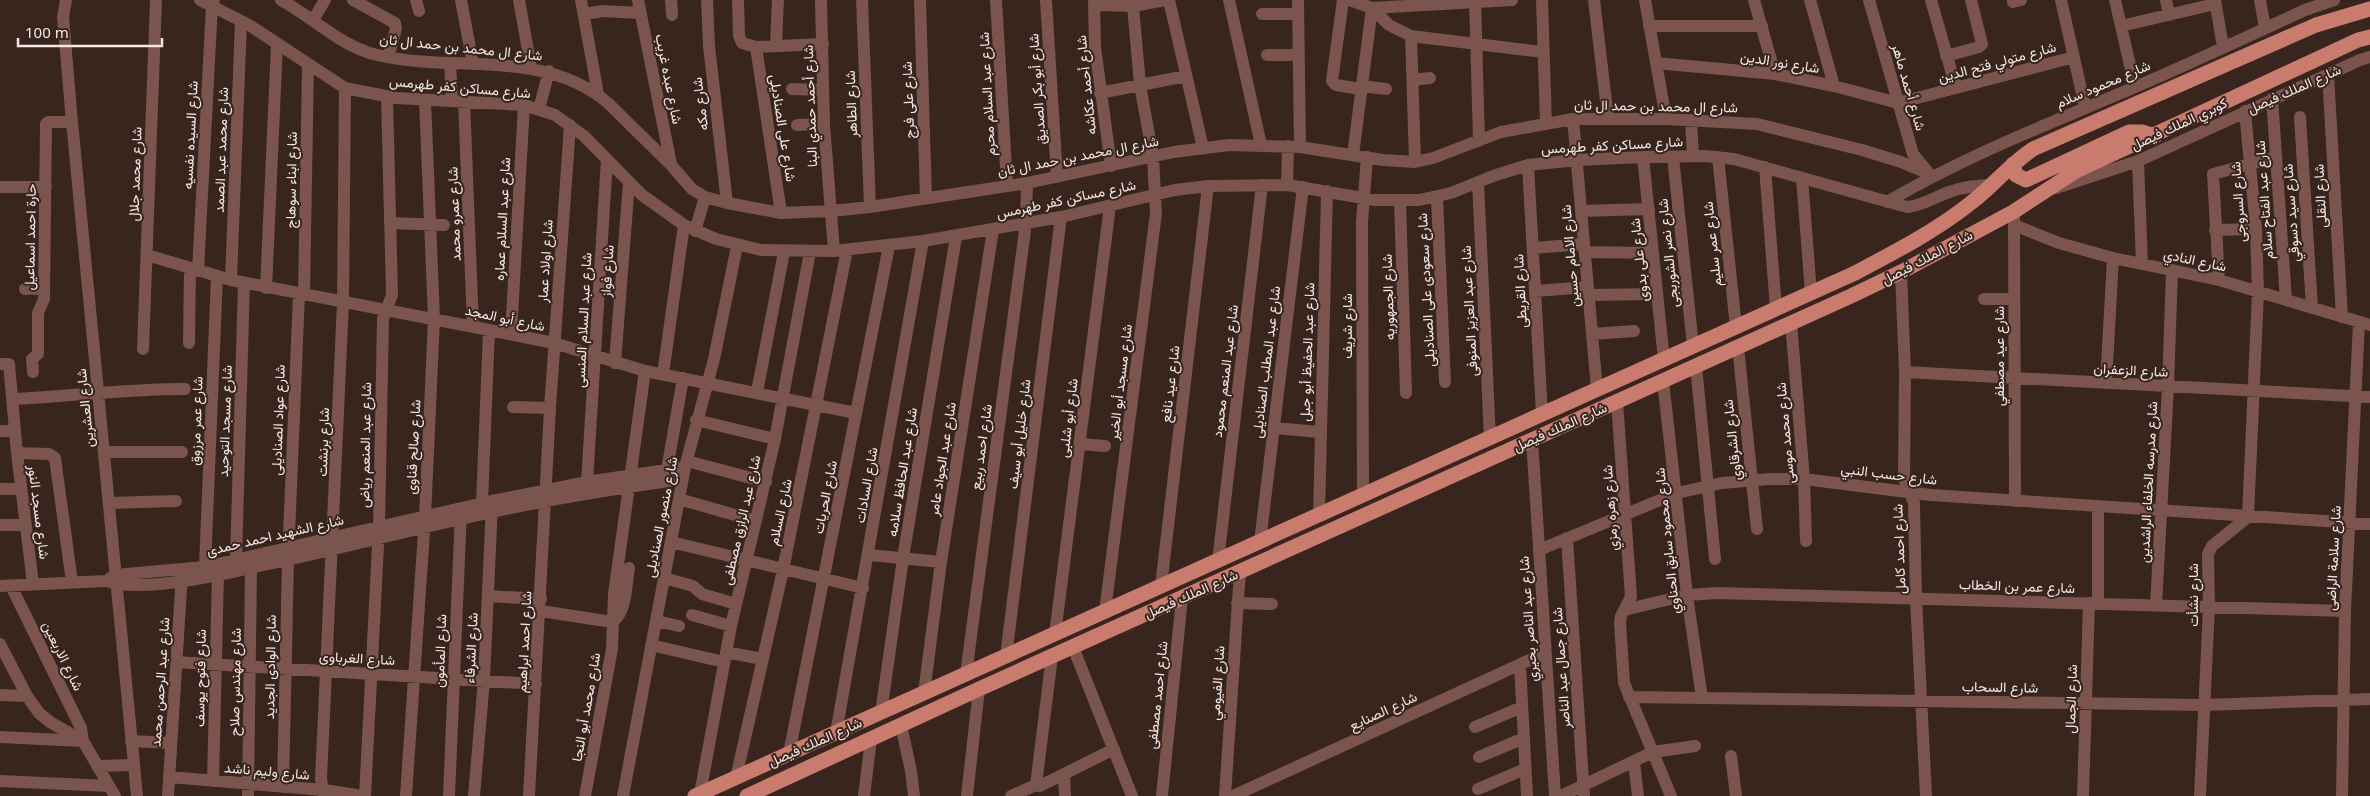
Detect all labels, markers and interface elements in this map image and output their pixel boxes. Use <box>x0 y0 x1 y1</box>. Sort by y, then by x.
scale bar <box>18 15 161 47</box>
text: 100 m <box>25 22 69 42</box>
street label: شارع ال محمد بن حمد ال ثان <box>378 28 543 66</box>
street label: شارع عبد السلام محرم <box>974 31 1001 157</box>
street label: شارع عبده غريب <box>649 32 688 126</box>
street label: شارع أبو بكر الصديق <box>1023 33 1052 145</box>
street label: شارع أحمد عكاشه <box>1071 34 1102 136</box>
street label: شارع متولي فتح الدين <box>1936 37 2059 89</box>
street label: شارع أحمد ماهر <box>1886 40 1931 133</box>
street label: شارع أحمد حمدي البنا <box>798 44 824 168</box>
street label: شارع نور الدين <box>1739 46 1821 79</box>
street label: شارع محمود سلام <box>2053 55 2154 114</box>
street label: شارع الملك فيصل <box>2244 59 2345 120</box>
street label: شارع على فرج <box>897 61 920 139</box>
street label: شارع الطاهر <box>840 70 863 139</box>
street label: شارع مساكن كفر طهرمس <box>388 71 532 104</box>
street label: شارع على الصناديلى <box>764 73 801 183</box>
street label: شارع مكه <box>687 76 714 132</box>
street label: شارع السيده نفسيه <box>177 80 204 190</box>
street label: شارع محمد عبد الصمد <box>209 87 234 213</box>
street label: كوبري الملك فيصل <box>2127 93 2231 157</box>
street label: شارع ال محمد بن حمد ال ثان <box>1574 95 1738 118</box>
street label: شارع محمد جلال <box>123 126 148 222</box>
street label: شارع ابناء سوهاج <box>280 131 303 229</box>
street label: شارع ال محمد بن حمد ال ثان <box>996 131 1160 182</box>
street label: شارع مساكن كفر طهرمس <box>1541 131 1684 160</box>
street label: شارع عبد الفتاح سلام <box>2250 140 2279 260</box>
street label: شارع عبد السلام عماره <box>489 157 516 281</box>
street label: شارع السروجى <box>2225 161 2252 243</box>
street label: شارع سيد دسوقي <box>2278 163 2306 263</box>
street label: شارع النقلى <box>2308 163 2333 229</box>
street label: شارع عمرو محمد <box>442 166 467 262</box>
street label: شارع مساكن كفر طهرمس <box>994 174 1138 225</box>
street label: حارة احمد اسماعيل <box>19 183 40 291</box>
street label: شارع نصر الشوربجى <box>1652 197 1685 308</box>
street label: شارع عمر سليم <box>1698 200 1727 288</box>
street label: شارع الامام حسين <box>1556 204 1585 308</box>
street label: شارع سعودى على الصناديلى <box>1412 212 1441 367</box>
street label: شارع على بدوى <box>1625 217 1654 303</box>
street label: شارع اولاد عمار <box>532 219 559 304</box>
street label: شارع الملك فيصل <box>1878 225 1977 290</box>
street label: شارع فواز <box>595 244 620 299</box>
street label: شارع النادي <box>2161 244 2228 278</box>
street label: شارع عبد العزيز المنوفى <box>1456 245 1483 377</box>
street label: شارع عبد السلام المنسى <box>569 252 598 388</box>
street label: شارع القريطى <box>1508 253 1533 329</box>
street label: شارع الجمهوريه <box>1377 254 1400 340</box>
street label: شارع عبد الحفيظ أبو جبل <box>1295 282 1320 422</box>
street label: شارع عبد المطلب الصناديلى <box>1247 285 1286 439</box>
street label: شارع شريف <box>1337 293 1358 359</box>
street label: شارع أبو المجد <box>463 300 547 337</box>
street label: شارع عبد المنعم محمود <box>1207 304 1244 439</box>
street label: شارع عيد مصطفي <box>1989 306 2011 406</box>
street label: شارع مسجد أبو الخير <box>1103 323 1138 442</box>
street label: شارع عيد نافع <box>1155 344 1186 424</box>
street label: شارع الزعفران <box>2093 358 2169 383</box>
street label: شارع عواد الصناديلى <box>266 364 291 476</box>
street label: شارع مسجد التوحيد <box>213 365 238 477</box>
street label: شارع العشرين <box>71 367 100 448</box>
street label: شارع عمر مرزوق <box>184 376 209 466</box>
street label: شارع أبو شلبى <box>1053 377 1084 459</box>
street label: شارع خليل أبو سيف <box>1002 378 1037 490</box>
street label: شارع محمد موسى <box>1771 381 1800 485</box>
street label: شارع عبد المنعم رياض <box>354 382 377 508</box>
street label: شارع الملك فيصل <box>1510 397 1611 458</box>
street label: شارع الشرقاوي <box>1718 398 1748 482</box>
street label: شارع صالح قناوى <box>401 399 426 495</box>
street label: شارع عبد الجواد عامر <box>923 400 962 519</box>
street label: شارع مدرسه الخلفاء الراشدين <box>2134 401 2163 563</box>
street label: شارع احمد ربيع <box>965 403 998 491</box>
street label: شارع عبد الحافظ سلامه <box>882 406 923 538</box>
street label: شارع برنشت <box>312 407 335 477</box>
street label: شارع السادات <box>849 445 883 525</box>
street label: شارع عبد الرازق مصطفى <box>716 453 767 587</box>
street label: شارع منصور الصناديلى <box>639 455 684 579</box>
street label: شارع حسب النبي <box>1839 458 1938 492</box>
street label: شارع الحريات <box>808 459 843 536</box>
street label: شارع مسجد النور <box>22 463 55 560</box>
street label: شارع زهره رمزي <box>1597 464 1625 552</box>
street label: شارع محمود سابق الحناوي <box>1649 467 1687 615</box>
street label: شارع السلام <box>763 477 798 547</box>
street label: شارع احمد كامل <box>1887 504 1912 594</box>
street label: شارع سلامة الراضى <box>2320 505 2347 611</box>
street label: شارع الشهيد احمد حمدى <box>204 509 346 562</box>
street label: شارع عبد الناصر بحيري <box>1514 555 1544 683</box>
street label: شارع نشأت <box>2183 563 2204 627</box>
street label: شارع الملك فيصل <box>1141 564 1242 625</box>
street label: شارع عمر بن الخطاب <box>1959 574 2075 599</box>
street label: شارع احمد ابراهيم <box>511 590 538 694</box>
street label: شارع جمال عبد الناصر <box>1547 607 1576 730</box>
street label: شارع الشرفاء <box>459 612 484 684</box>
street label: شارع الوادى الجديد <box>259 614 282 720</box>
street label: شارع المأمون <box>429 614 452 688</box>
street label: شارع عبد الرحمن محمد <box>145 616 176 748</box>
street label: شارع الاربعين <box>37 618 88 695</box>
street label: شارع مهندس صلاح <box>224 628 247 736</box>
street label: شارع فتوح يوسف <box>189 629 212 727</box>
street label: شارع احمد مصطفى <box>1141 640 1174 750</box>
street label: شارع الفيومي <box>1204 645 1232 721</box>
street label: شارع الغرباوى <box>318 646 395 671</box>
street label: شارع محمد أبو النجا <box>567 651 606 763</box>
street label: شارع الجمال <box>2060 664 2083 734</box>
street label: شارع السحاب <box>1962 676 2038 699</box>
street label: شارع الصنايع <box>1346 687 1421 736</box>
street label: شارع الملك فيصل <box>765 712 866 773</box>
street label: شارع وليم ناشد <box>223 757 311 786</box>

